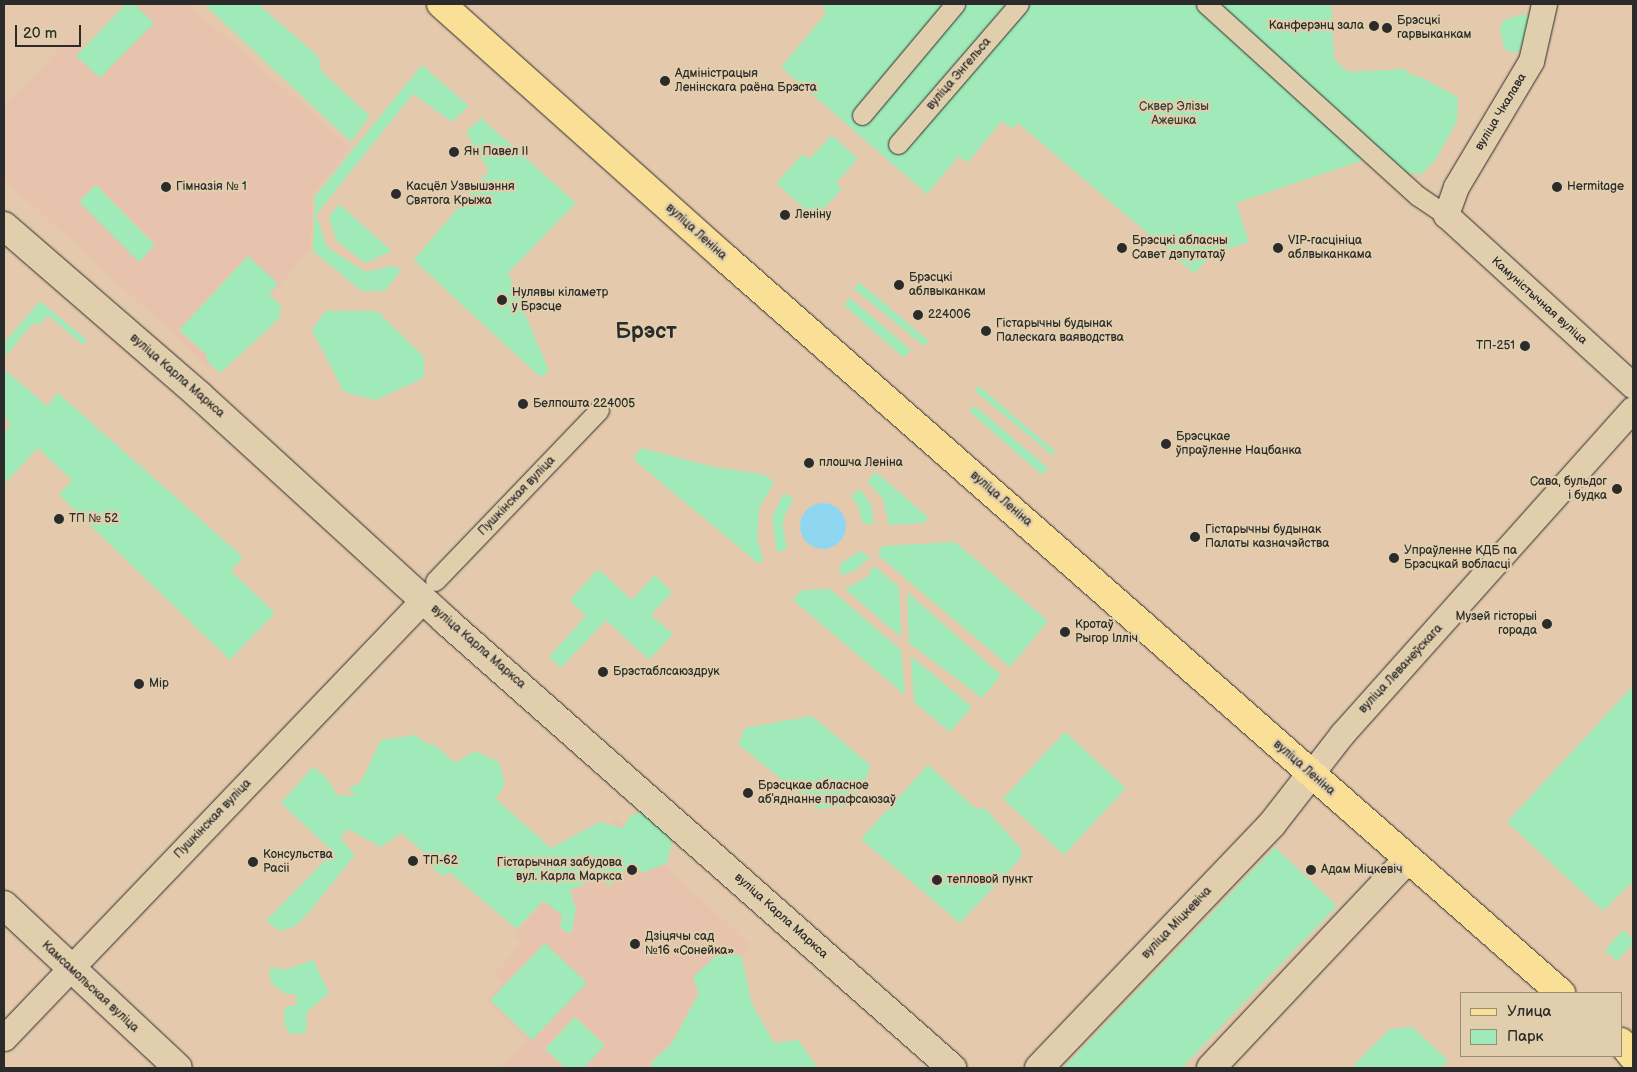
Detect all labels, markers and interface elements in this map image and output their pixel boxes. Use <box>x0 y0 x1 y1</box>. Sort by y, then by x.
place label: Брэсцкі гарвыканкам <box>1397 14 1471 42</box>
scale bar <box>18 15 84 47</box>
place label: Канферэнц зала <box>1269 19 1364 33</box>
marker: Канферэнц зала <box>1368 20 1380 32</box>
marker: Брэсцкі гарвыканкам <box>1381 22 1393 34</box>
text: 20 m <box>23 24 57 43</box>
street label: вуліца Энгельса <box>924 35 994 113</box>
place label: Адміністрацыя Ленінскага раёна Брэста <box>675 67 817 95</box>
street label: вуліца Чкалава <box>1472 71 1530 153</box>
marker: Адміністрацыя Ленінскага раёна Брэста <box>659 75 671 87</box>
park label: Сквер Элізы Ажешка <box>1139 100 1209 128</box>
place label: Ян Павел ІІ <box>464 145 528 159</box>
marker: Ян Павел ІІ <box>448 146 460 158</box>
place label: Гімназія № 1 <box>176 180 247 194</box>
place label: Касцёл Узвышэння Святога Крыжа <box>406 180 515 208</box>
place label: Hermitage <box>1567 180 1624 194</box>
marker: Гімназія № 1 <box>160 181 172 193</box>
marker: Hermitage <box>1551 181 1563 193</box>
marker: Касцёл Узвышэння Святога Крыжа <box>390 188 402 200</box>
street label: вуліца Леніна <box>663 201 729 263</box>
place label: Леніну <box>795 208 831 222</box>
marker: Леніну <box>779 209 791 221</box>
place label: Брэсцкі абласны Савет дэпутатаў <box>1132 234 1228 262</box>
place label: VIP-гасцініца аблвыканкама <box>1288 234 1372 262</box>
marker: Брэсцкі абласны Савет дэпутатаў <box>1116 242 1128 254</box>
marker: VIP-гасцініца аблвыканкама <box>1272 242 1284 254</box>
street label: Камуністычная вуліца <box>1488 254 1590 348</box>
place label: Брэсцкі аблвыканкам <box>909 271 986 299</box>
marker: Брэсцкі аблвыканкам <box>893 279 905 291</box>
place label: Нулявы кіламетр у Брэсце <box>512 286 608 314</box>
marker: Нулявы кіламетр у Брэсце <box>496 294 508 306</box>
place label: 224006 <box>928 308 971 322</box>
marker: 224006 <box>912 309 924 321</box>
place label: Гістарычны будынак Палескага ваяводства <box>996 317 1124 345</box>
district label: Брэст <box>615 319 677 345</box>
marker: Гістарычны будынак Палескага ваяводства <box>980 325 992 337</box>
street label: вуліца Карла Маркса <box>127 331 227 421</box>
place label: ТП-251 <box>1476 339 1515 353</box>
marker: ТП-251 <box>1519 340 1531 352</box>
place label: Белпошта 224005 <box>533 397 635 411</box>
marker: Белпошта 224005 <box>517 398 529 410</box>
place label: Брэсцкае ўпраўленне Нацбанка <box>1176 430 1302 458</box>
marker: Брэсцкае ўпраўленне Нацбанка <box>1160 438 1172 450</box>
street label: Пушкінская вуліца <box>475 453 559 539</box>
place label: плошча Леніна <box>819 456 903 470</box>
marker: плошча Леніна <box>803 457 815 469</box>
street label: вуліца Леніна <box>967 468 1035 530</box>
place label: Сава, бульдог і будка <box>1530 475 1607 503</box>
marker: Сава, бульдог і будка <box>1611 483 1623 495</box>
place label: ТП № 52 <box>69 512 118 526</box>
marker: ТП № 52 <box>53 513 65 525</box>
place label: Гістарычны будынак Палаты казначэйства <box>1205 523 1329 551</box>
marker: Гістарычны будынак Палаты казначэйства <box>1189 531 1201 543</box>
place label: Упраўленне КДБ па Брэсцкай вобласці <box>1404 544 1517 572</box>
marker: Упраўленне КДБ па Брэсцкай вобласці <box>1388 552 1400 564</box>
street label: вуліца Карла Маркса <box>428 602 528 692</box>
place label: Музей гісторыі горада <box>1455 610 1537 638</box>
place label: Кротаў Рыгор Ілліч <box>1075 618 1138 646</box>
marker: Музей гісторыі горада <box>1541 618 1553 630</box>
street label: вуліца Леванеўскага <box>1356 622 1446 716</box>
marker: Кротаў Рыгор Ілліч <box>1059 626 1071 638</box>
place label: Брэстаблсаюздрук <box>613 665 720 679</box>
marker: Брэстаблсаюздрук <box>597 666 609 678</box>
place label: Мір <box>149 677 169 691</box>
marker: Мір <box>133 678 145 690</box>
street label: вуліца Леніна <box>1270 737 1338 799</box>
street label: Пушкінская вуліца <box>171 776 255 862</box>
place label: Брэсцкае абласное абʼяднанне прафсаюзаў <box>758 779 896 807</box>
marker: Брэсцкае абласное абʼяднанне прафсаюзаў <box>742 787 754 799</box>
place label: Консульства Расіі <box>263 848 333 876</box>
place label: ТП-62 <box>423 854 458 868</box>
marker: ТП-62 <box>407 855 419 867</box>
marker: Консульства Расіі <box>247 856 259 868</box>
place label: Гістарычная забудова вул. Карла Маркса <box>497 856 622 884</box>
place label: Адам Міцкевіч <box>1321 863 1402 877</box>
marker: Гістарычная забудова вул. Карла Маркса <box>626 864 638 876</box>
marker: Адам Міцкевіч <box>1305 864 1317 876</box>
street label: вуліца Карла Маркса <box>731 870 831 962</box>
place label: тепловой пункт <box>947 873 1033 887</box>
marker: тепловой пункт <box>931 874 943 886</box>
street label: вуліца Міцкевіча <box>1139 884 1215 962</box>
place label: Дзіцячы сад №16 «Сонейка» <box>645 930 734 958</box>
street label: Камсамольская вуліца <box>39 938 141 1036</box>
marker: Дзіцячы сад №16 «Сонейка» <box>629 938 641 950</box>
legend <box>1460 992 1622 1057</box>
text: Улица <box>1507 1002 1551 1021</box>
text: Парк <box>1507 1027 1544 1046</box>

